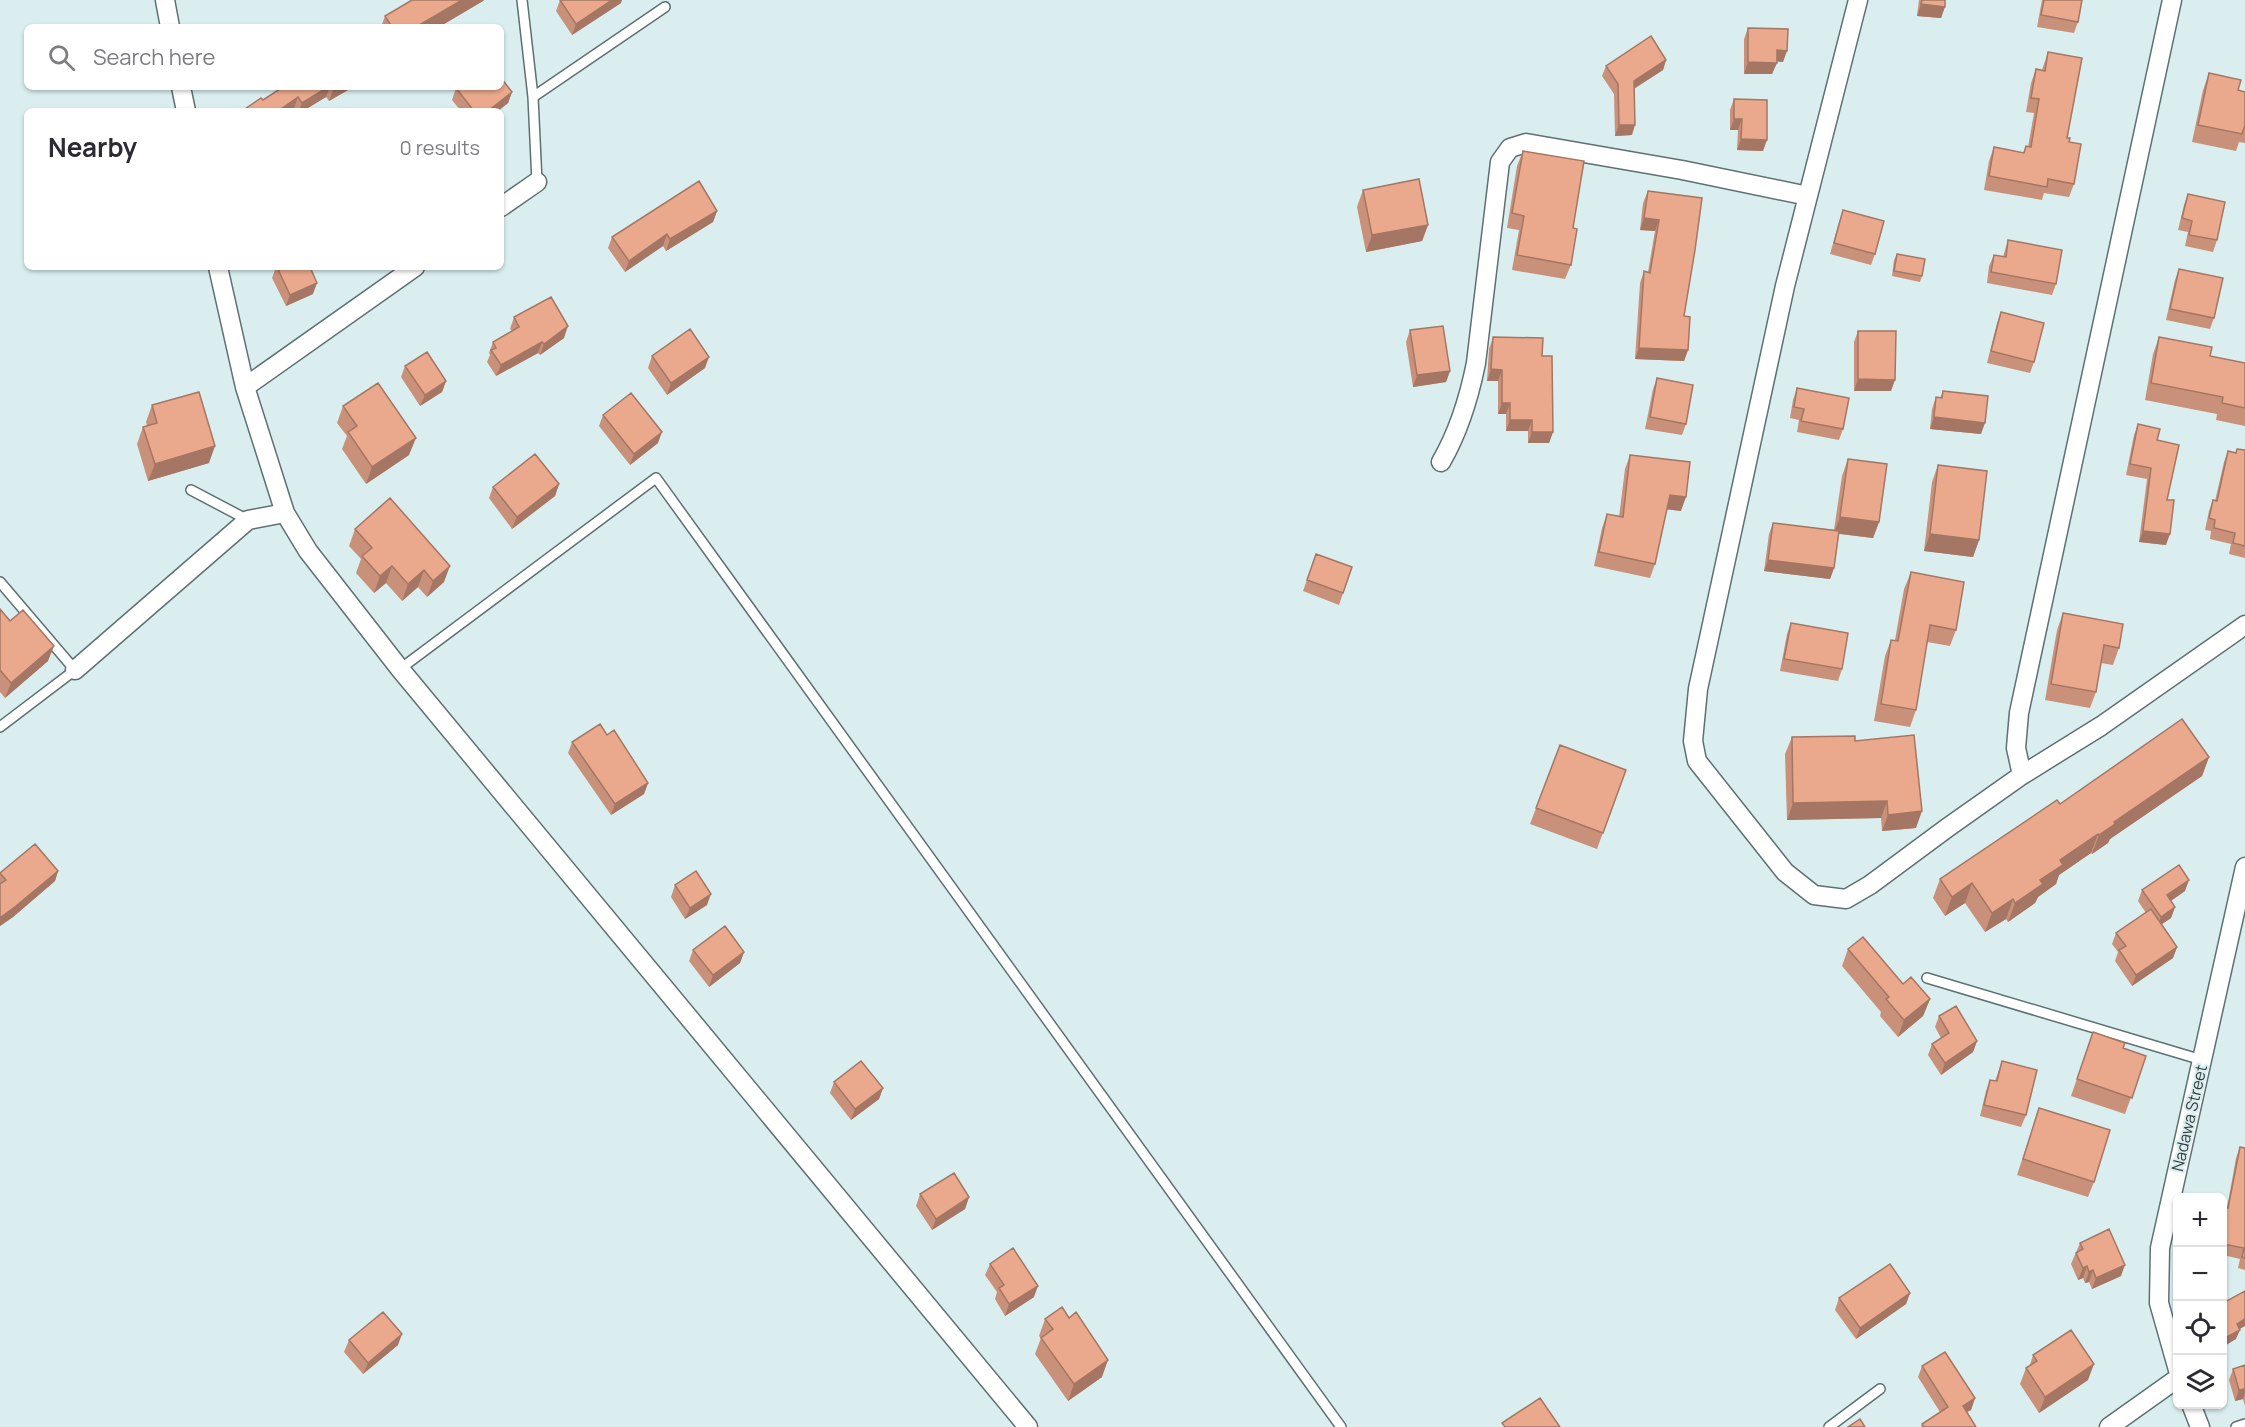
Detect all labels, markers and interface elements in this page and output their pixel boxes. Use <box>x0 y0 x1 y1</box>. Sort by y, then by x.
search box <box>24 24 504 90</box>
icon: search <box>45 41 78 74</box>
text: Search here <box>93 42 215 72</box>
text: Nearby <box>48 129 137 165</box>
text: 0 results <box>400 134 480 161</box>
street label: Nadawa Street <box>2166 1063 2212 1173</box>
map controls <box>2173 1193 2227 1409</box>
button: + <box>2173 1193 2227 1247</box>
button: − <box>2173 1247 2227 1301</box>
button: locate <box>2173 1301 2227 1355</box>
button: layers <box>2173 1355 2227 1409</box>

